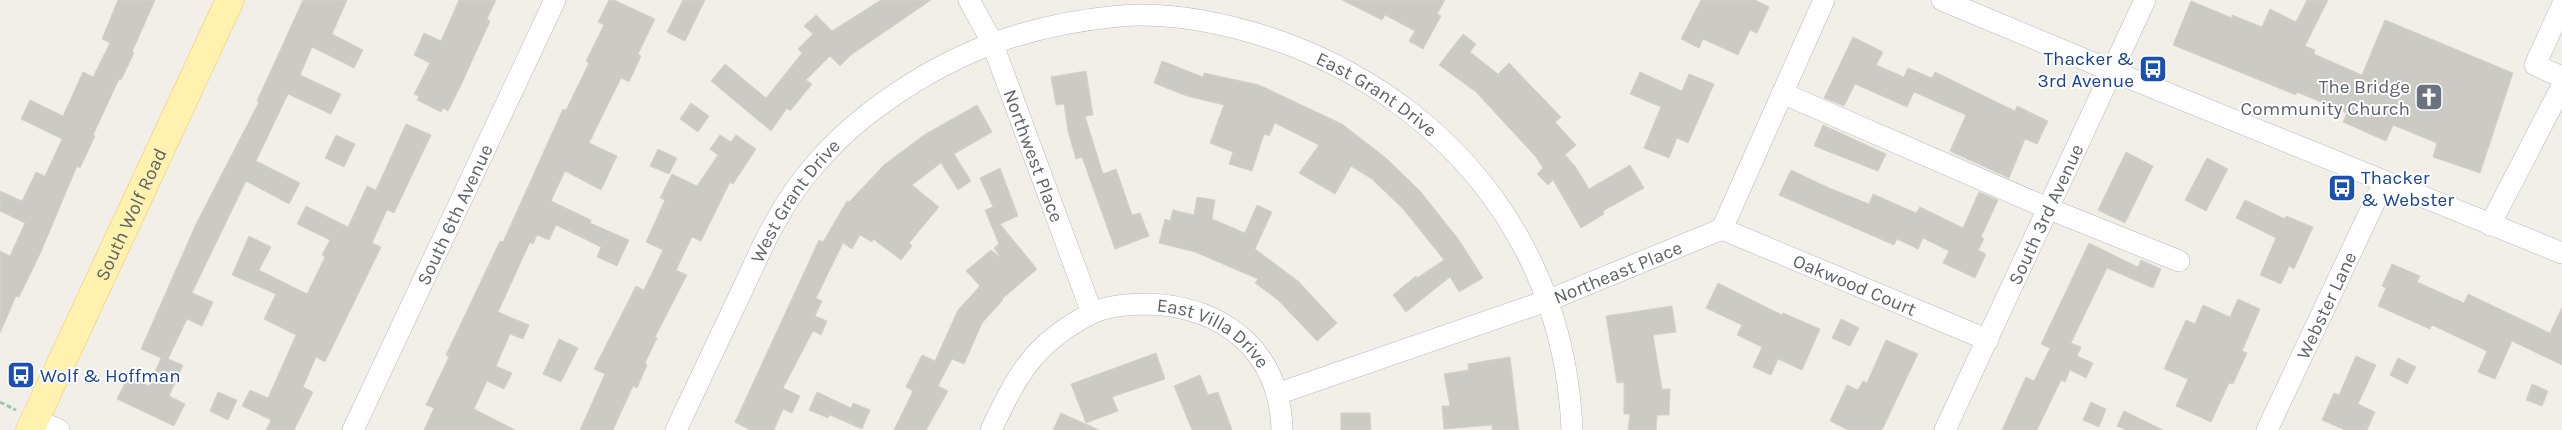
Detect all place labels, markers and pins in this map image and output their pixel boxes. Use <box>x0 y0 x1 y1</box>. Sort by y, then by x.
place label: Thacker & 3rd Avenue <box>2038 48 2134 92</box>
bus stop icon: Thacker & 3rd Avenue <box>2138 54 2168 84</box>
place label: The Bridge Community Church <box>2241 76 2410 120</box>
church icon: The Bridge Community Church <box>2414 82 2444 112</box>
place label: Thacker & Webster <box>2361 167 2454 211</box>
bus stop icon: Thacker & Webster <box>2327 173 2357 203</box>
bus stop icon: Wolf & Hoffman <box>6 360 36 390</box>
place label: Wolf & Hoffman <box>40 365 181 387</box>

